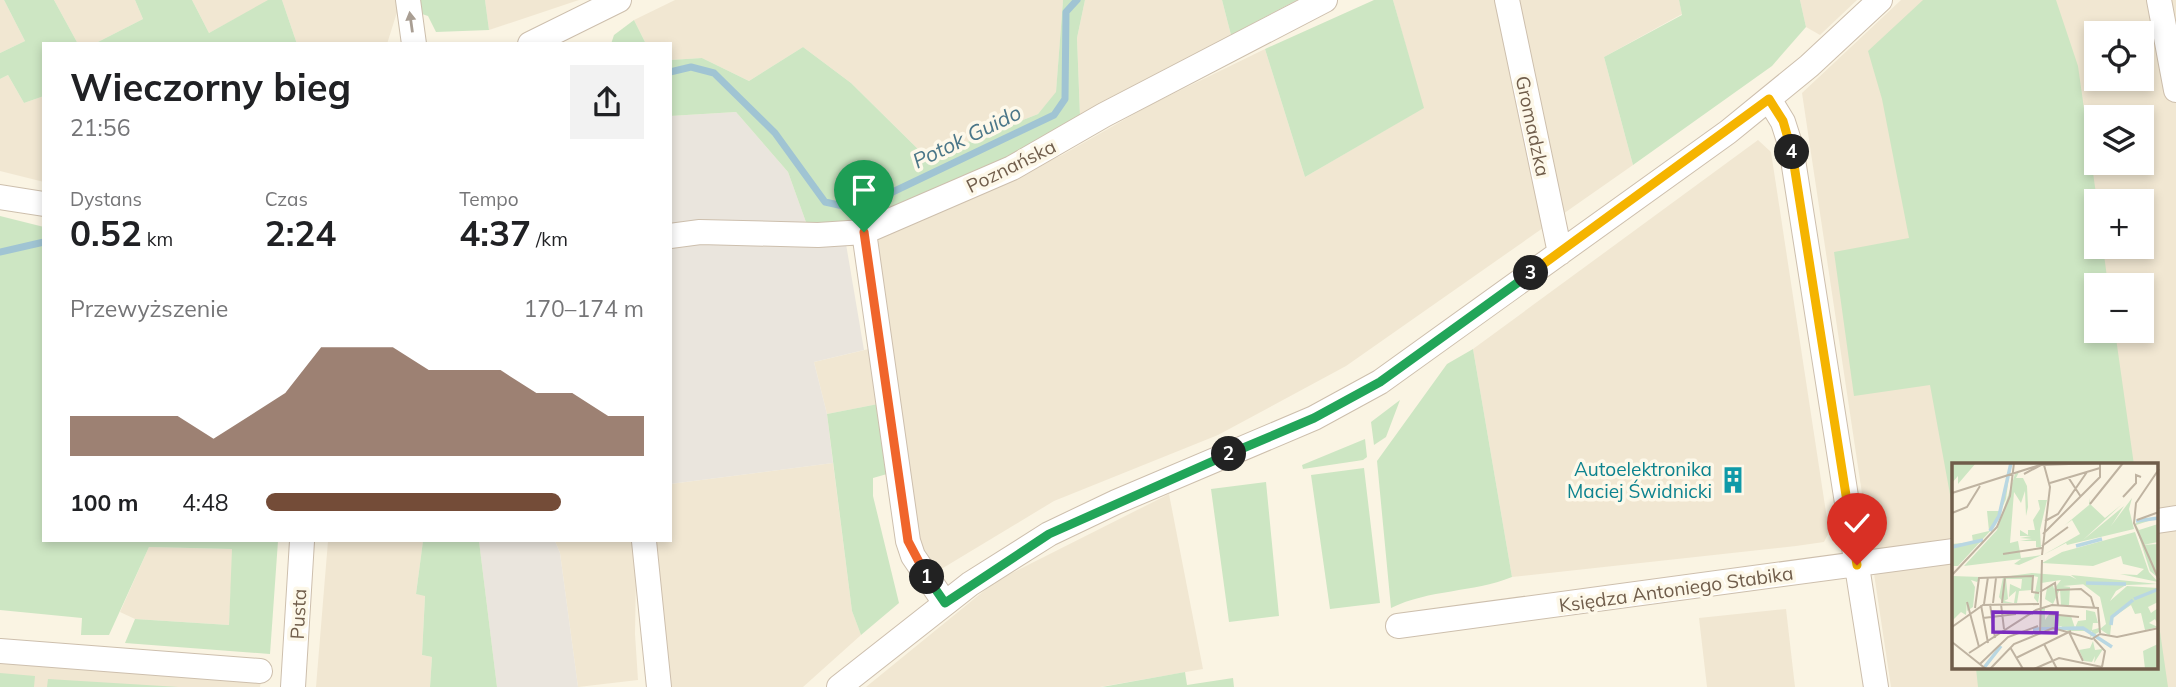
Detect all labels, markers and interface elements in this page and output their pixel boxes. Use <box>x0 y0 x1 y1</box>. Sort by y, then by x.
one-way arrow <box>405 11 416 33</box>
map controls <box>2084 21 2154 343</box>
button: locate <box>2084 21 2154 91</box>
text: Wieczorny bieg <box>70 63 351 111</box>
button: share <box>570 65 644 139</box>
street label: Gromadzka <box>1511 74 1555 178</box>
water label: Potok Guido <box>908 99 1025 174</box>
button: layers <box>2084 105 2154 175</box>
text: 21:56 <box>70 113 130 142</box>
street label: Poznańska <box>962 134 1060 198</box>
pin: 4 <box>1774 134 1810 170</box>
text: 4 <box>1786 139 1797 163</box>
pin <box>834 160 894 232</box>
icon: arrive <box>845 171 883 209</box>
text: Dystans <box>70 187 142 211</box>
text: Czas <box>265 187 308 211</box>
text: Tempo <box>459 187 519 211</box>
button: + <box>2084 189 2154 259</box>
text: 0.52 <box>70 211 142 255</box>
text: 2:24 <box>265 211 336 255</box>
text: 4:37 <box>459 211 531 255</box>
text: km <box>142 227 173 251</box>
text: /km <box>531 227 568 251</box>
pin: 3 <box>1514 256 1548 290</box>
text: 3 <box>1525 260 1536 284</box>
button: − <box>2084 273 2154 343</box>
text: Przewyższenie <box>70 294 228 323</box>
text: 170–174 m <box>523 294 644 323</box>
pin: 2 <box>1212 436 1246 472</box>
text: 2 <box>1223 441 1234 465</box>
place label: Autoelektronika Maciej Świdnicki <box>1567 457 1712 503</box>
inset map <box>1952 463 2158 670</box>
building icon: Autoelektronika Maciej Świdnicki <box>1718 465 1748 495</box>
text: 100 m <box>70 488 138 517</box>
text: 4:48 <box>182 488 229 517</box>
pin <box>1827 493 1887 565</box>
icon: check <box>1838 504 1876 542</box>
pin: 1 <box>909 560 944 594</box>
street label: Księdza Antoniego Stabika <box>1557 561 1795 617</box>
text: 1 <box>921 564 932 588</box>
street label: Pusta <box>285 588 311 640</box>

